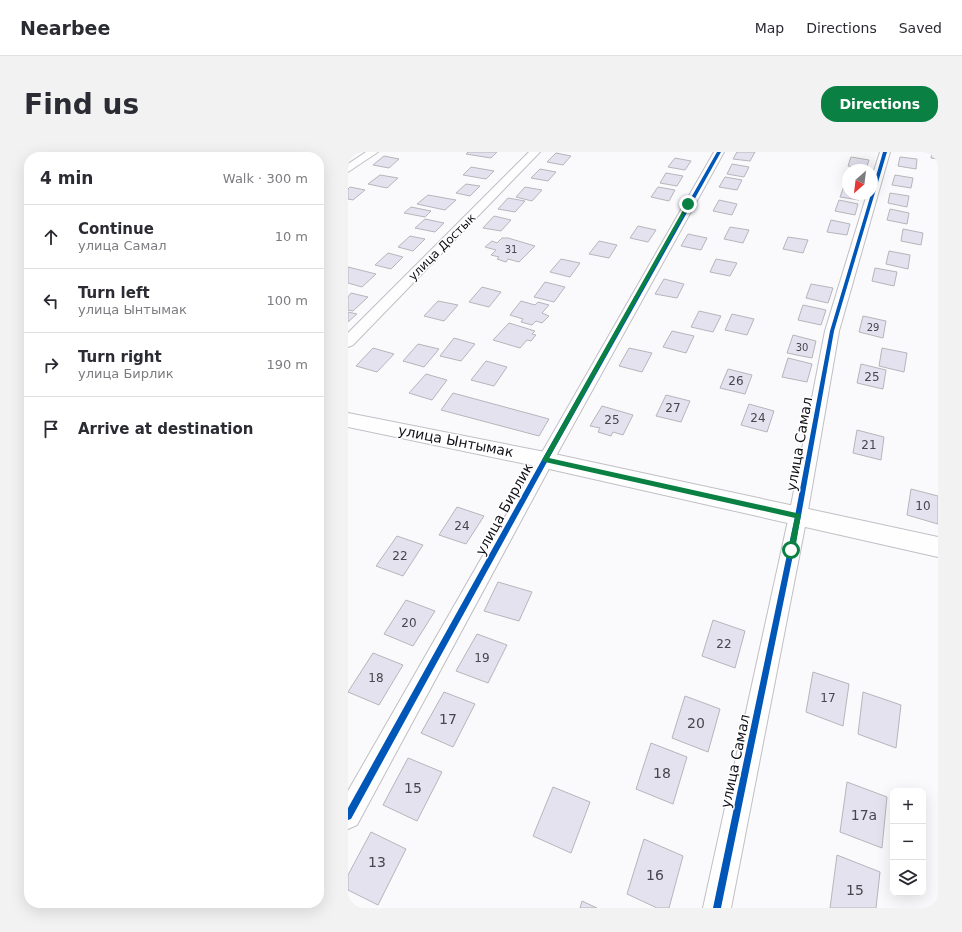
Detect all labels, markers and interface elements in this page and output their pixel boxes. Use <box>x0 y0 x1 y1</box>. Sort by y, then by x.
text: Nearbee <box>20 17 110 39</box>
text: Map <box>755 20 784 36</box>
text: Directions <box>806 20 877 36</box>
text: Saved <box>899 20 942 36</box>
button: Directions <box>821 86 938 122</box>
text: Find us <box>24 88 139 121</box>
north arrow <box>842 164 878 200</box>
text: 4 min <box>40 168 93 188</box>
text: Walk · 300 m <box>223 171 308 186</box>
route end <box>679 195 697 213</box>
street label: улица Достык <box>406 211 478 283</box>
text: Continue <box>78 220 154 238</box>
icon: ahead <box>40 226 62 248</box>
text: 10 m <box>275 229 308 244</box>
text: улица Самал <box>78 238 167 253</box>
house number: 31 <box>505 244 517 255</box>
text: Turn left <box>78 284 150 302</box>
icon: left <box>40 290 62 312</box>
text: 100 m <box>266 293 308 308</box>
text: улица Ынтымак <box>78 302 187 317</box>
house number: 29 <box>867 322 879 333</box>
house number: 30 <box>796 342 808 353</box>
text: Turn right <box>78 348 162 366</box>
icon: right <box>40 354 62 376</box>
text: 190 m <box>266 357 308 372</box>
text: улица Бирлик <box>78 366 174 381</box>
house number: 25 <box>864 370 880 384</box>
house number: 26 <box>728 374 744 388</box>
street label: улица Самал <box>783 396 815 492</box>
house number: 27 <box>665 401 681 415</box>
house number: 24 <box>750 411 766 425</box>
house number: 25 <box>604 413 620 427</box>
icon: arrive <box>40 418 62 440</box>
text: Arrive at destination <box>78 420 253 438</box>
street label: улица Ынтымак <box>397 422 515 460</box>
house number: 21 <box>861 438 877 452</box>
street label: улица Бирлик <box>472 460 536 558</box>
house number: 10 <box>915 499 931 513</box>
house number: 24 <box>454 519 470 533</box>
route start <box>782 541 800 559</box>
house number: 22 <box>392 549 408 563</box>
house number: 20 <box>401 616 417 630</box>
house number: 22 <box>716 637 732 651</box>
house number: 19 <box>474 651 490 665</box>
house number: 18 <box>368 671 384 685</box>
house number: 17 <box>820 691 836 705</box>
house number: 17 <box>439 711 457 727</box>
street label: улица Самал <box>717 713 753 809</box>
house number: 20 <box>687 715 705 731</box>
house number: 18 <box>653 765 671 781</box>
house number: 15 <box>404 780 422 796</box>
map controls <box>890 788 926 896</box>
button: + <box>890 788 926 824</box>
house number: 17а <box>851 807 877 823</box>
button: − <box>890 824 926 860</box>
house number: 13 <box>368 854 386 870</box>
button: layers <box>890 860 926 896</box>
house number: 16 <box>646 867 664 883</box>
house number: 15 <box>846 882 864 898</box>

